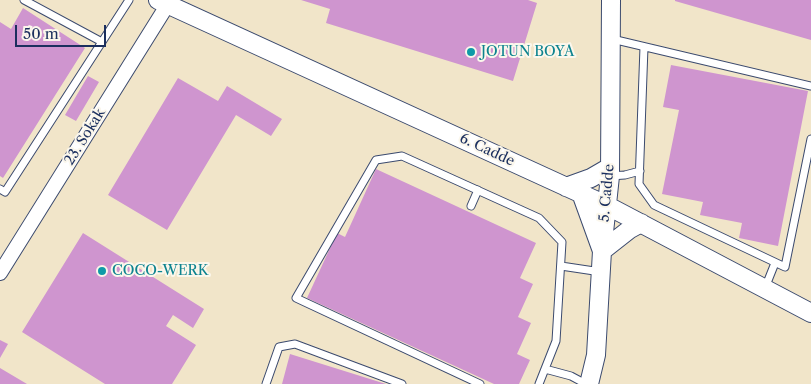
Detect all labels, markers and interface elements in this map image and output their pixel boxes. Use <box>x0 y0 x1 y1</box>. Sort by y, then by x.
scale bar <box>18 15 109 47</box>
text: 50 m <box>23 24 59 43</box>
place label: JOTUN BOYA <box>481 44 574 60</box>
marker: JOTUN BOYA <box>465 46 477 58</box>
street label: 23. Sokak <box>61 106 109 168</box>
street label: 6. Cadde <box>457 130 517 170</box>
street label: 5. Cadde <box>596 163 618 223</box>
place label: COCO-WERK <box>112 263 209 279</box>
marker: COCO-WERK <box>96 265 108 277</box>

